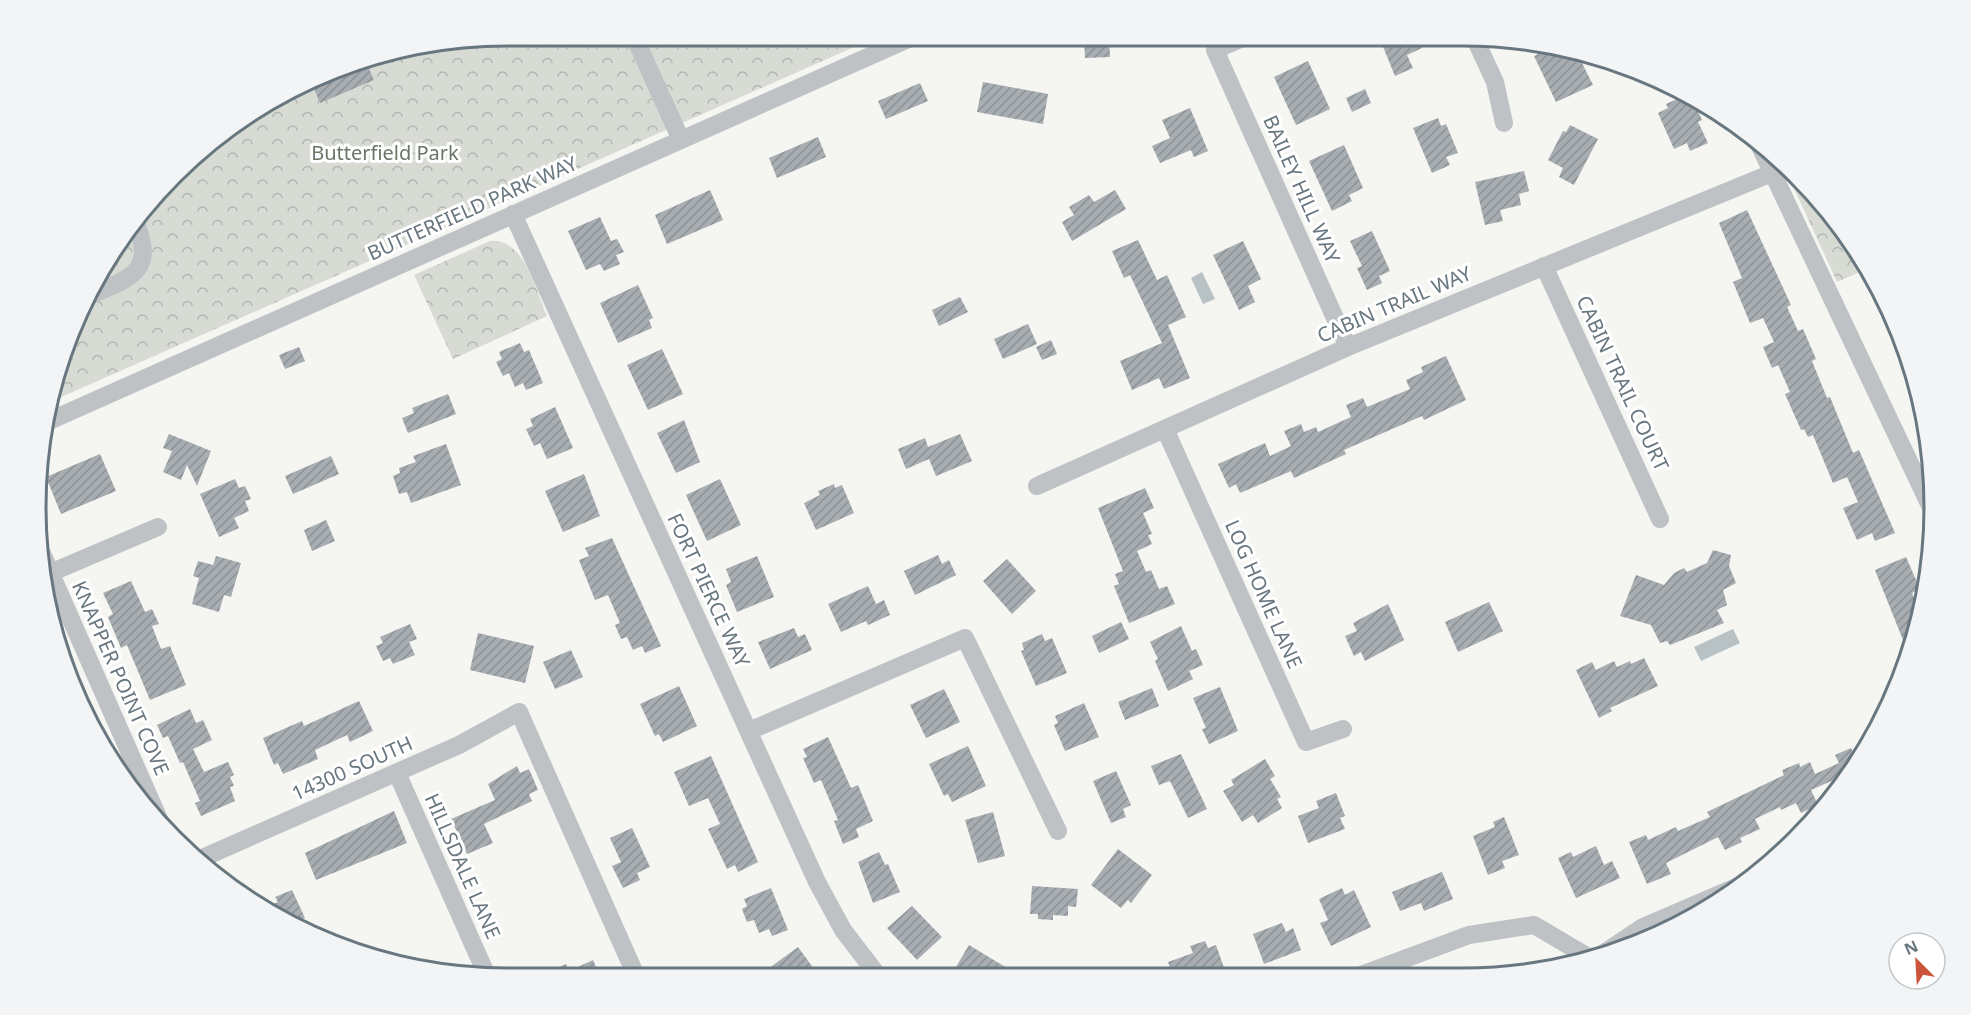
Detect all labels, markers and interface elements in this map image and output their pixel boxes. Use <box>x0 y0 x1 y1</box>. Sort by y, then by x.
street label: BAILEY HILL WAY <box>1257 111 1347 268</box>
park label: Butterfield Park <box>311 139 459 166</box>
street label: BUTTERFIELD PARK WAY <box>363 149 582 266</box>
street label: CABIN TRAIL WAY <box>1313 259 1476 349</box>
street label: CABIN TRAIL COURT <box>1571 291 1675 475</box>
street label: FORT PIERCE WAY <box>662 509 757 672</box>
street label: LOG HOME LANE <box>1219 515 1309 673</box>
street label: KNAPPER POINT COVE <box>66 577 176 779</box>
street label: 14300 SOUTH <box>287 729 417 807</box>
street label: HILLSDALE LANE <box>419 789 507 943</box>
north arrow <box>1887 931 1947 991</box>
text: N <box>1900 935 1921 960</box>

